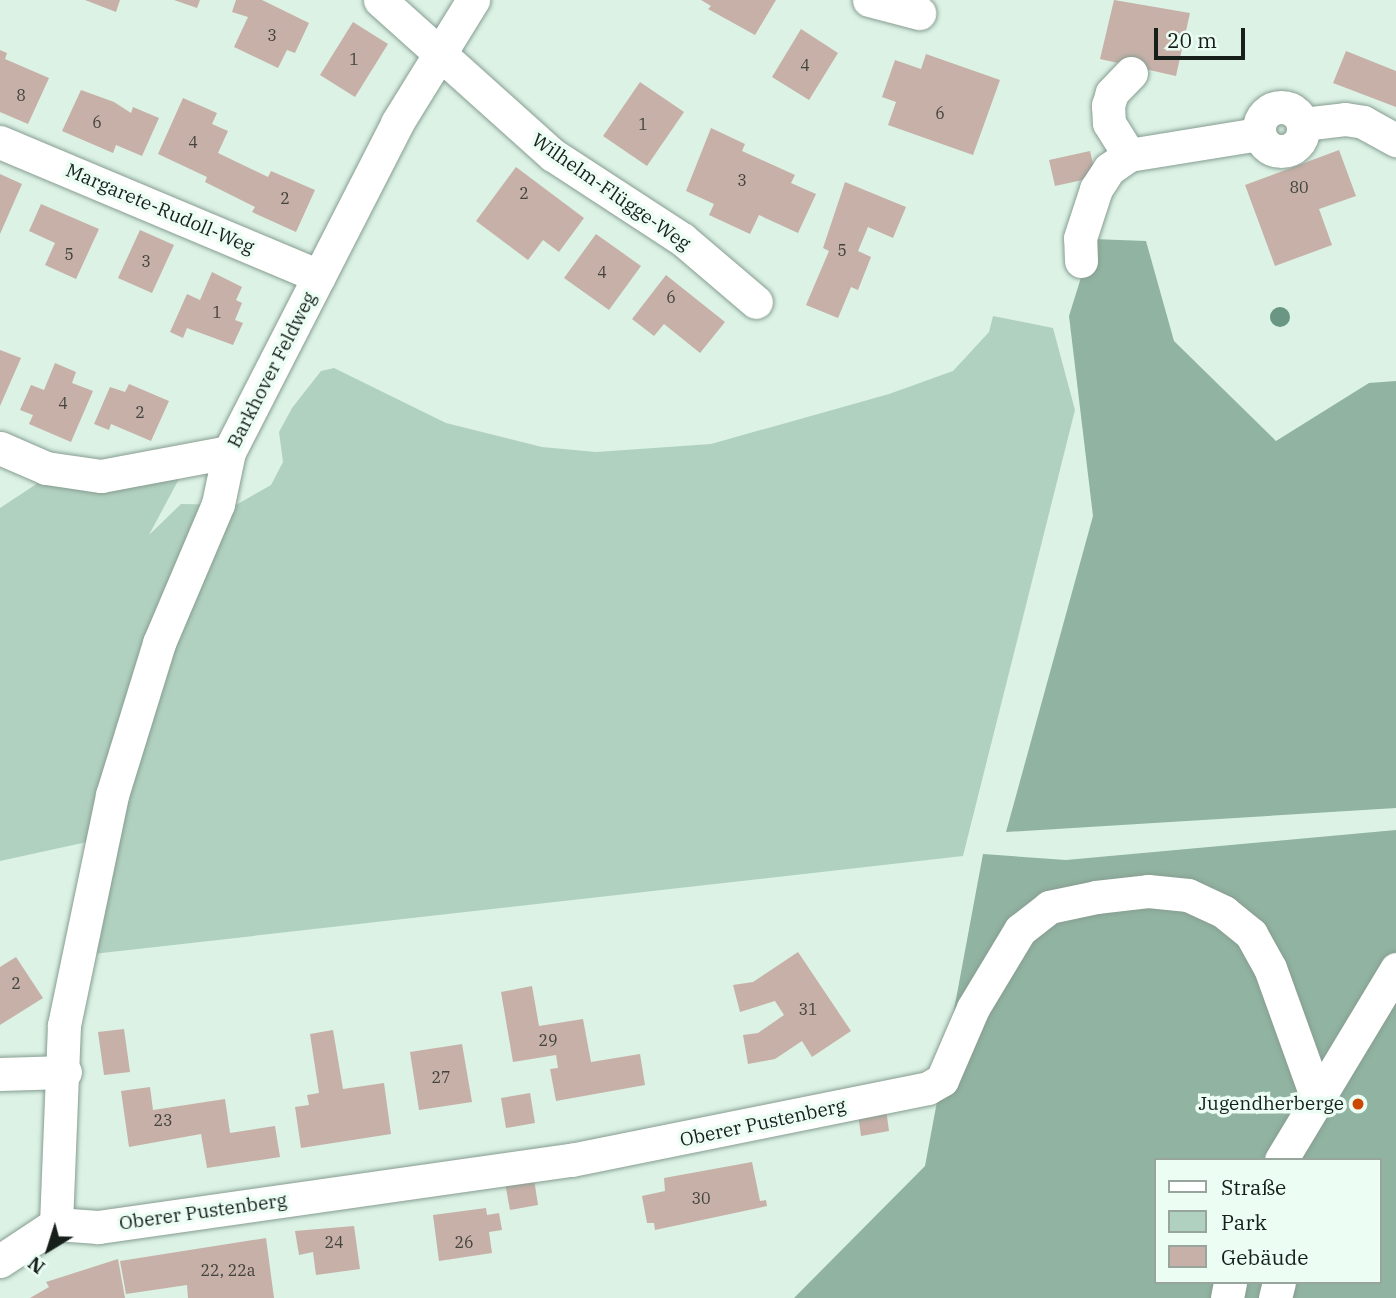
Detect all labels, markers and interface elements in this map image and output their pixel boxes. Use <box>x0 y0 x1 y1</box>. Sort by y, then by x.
scale bar <box>1158 14 1249 58</box>
house number: 3 <box>267 25 277 45</box>
text: 20 m <box>1167 26 1217 54</box>
house number: 1 <box>349 49 359 69</box>
house number: 4 <box>800 55 810 75</box>
house number: 8 <box>16 85 26 105</box>
house number: 6 <box>935 103 945 123</box>
house number: 6 <box>92 112 102 132</box>
house number: 1 <box>638 114 648 134</box>
street label: Wilhelm-Flügge-Weg <box>527 129 695 255</box>
house number: 4 <box>188 132 198 152</box>
street label: Margarete-Rudoll-Weg <box>62 159 258 259</box>
house number: 3 <box>737 170 747 190</box>
house number: 80 <box>1289 177 1309 197</box>
house number: 2 <box>519 183 529 203</box>
house number: 2 <box>280 188 290 208</box>
house number: 5 <box>837 240 847 260</box>
house number: 5 <box>64 244 74 264</box>
house number: 3 <box>141 251 151 271</box>
house number: 4 <box>597 262 607 282</box>
house number: 6 <box>666 287 676 307</box>
street label: Barkhover Feldweg <box>223 288 321 452</box>
house number: 1 <box>212 302 222 322</box>
house number: 4 <box>58 393 68 413</box>
house number: 2 <box>135 402 145 422</box>
house number: 2 <box>11 973 21 993</box>
house number: 31 <box>798 999 818 1019</box>
house number: 29 <box>538 1030 558 1050</box>
house number: 27 <box>431 1067 451 1087</box>
place label: Jugendherberge <box>1199 1093 1344 1115</box>
street label: Oberer Pustenberg <box>678 1094 848 1152</box>
marker: Jugendherberge <box>1350 1096 1366 1112</box>
house number: 23 <box>153 1110 173 1130</box>
legend <box>1154 1158 1382 1284</box>
text: Straße <box>1221 1173 1286 1201</box>
house number: 30 <box>691 1188 711 1208</box>
street label: Oberer Pustenberg <box>118 1189 288 1235</box>
text: Park <box>1221 1208 1267 1236</box>
north arrow <box>14 1214 84 1284</box>
house number: 24 <box>324 1232 344 1252</box>
house number: 26 <box>454 1232 474 1252</box>
text: Gebäude <box>1221 1243 1309 1271</box>
text: N <box>23 1251 49 1280</box>
house number: 22, 22a <box>200 1260 256 1280</box>

